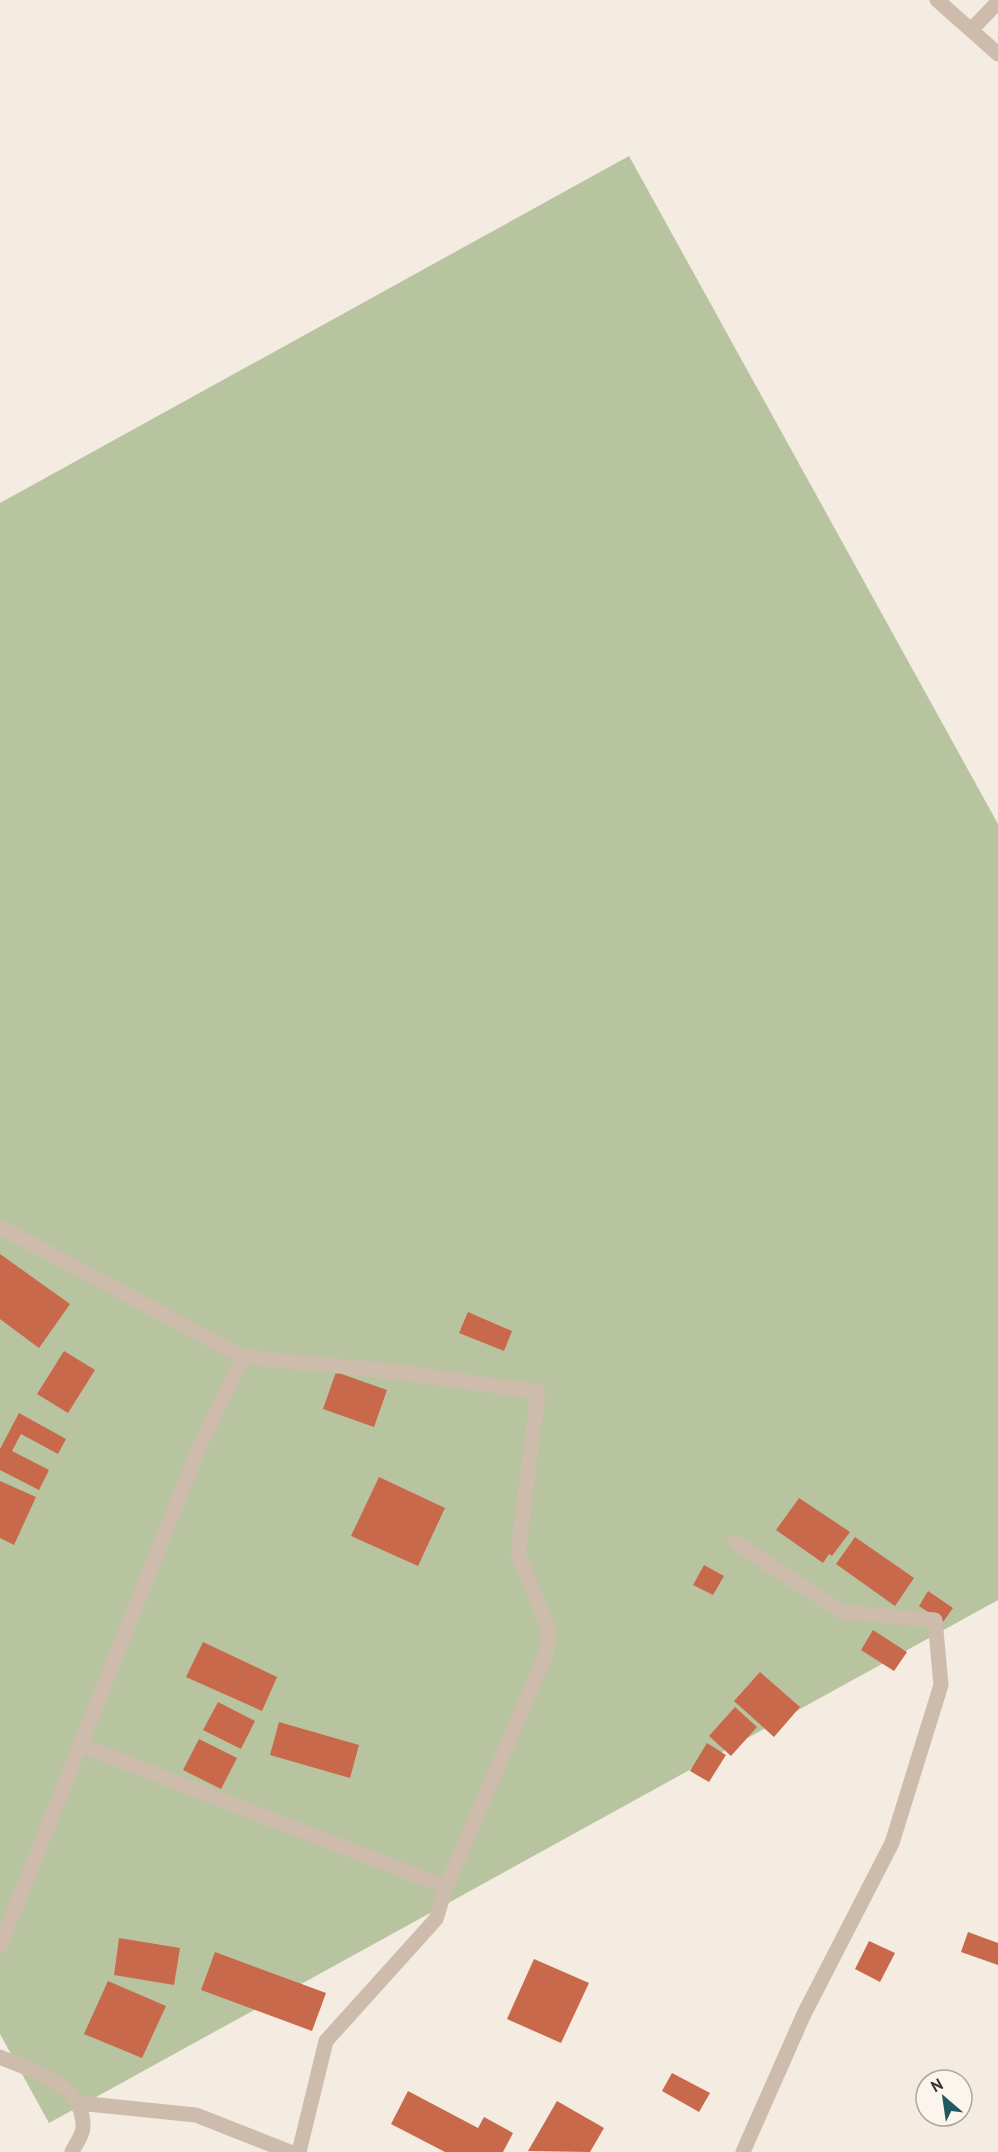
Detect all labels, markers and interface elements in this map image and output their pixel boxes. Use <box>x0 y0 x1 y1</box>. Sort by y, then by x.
north arrow <box>914 2068 974 2128</box>
text: N <box>927 2074 946 2096</box>

